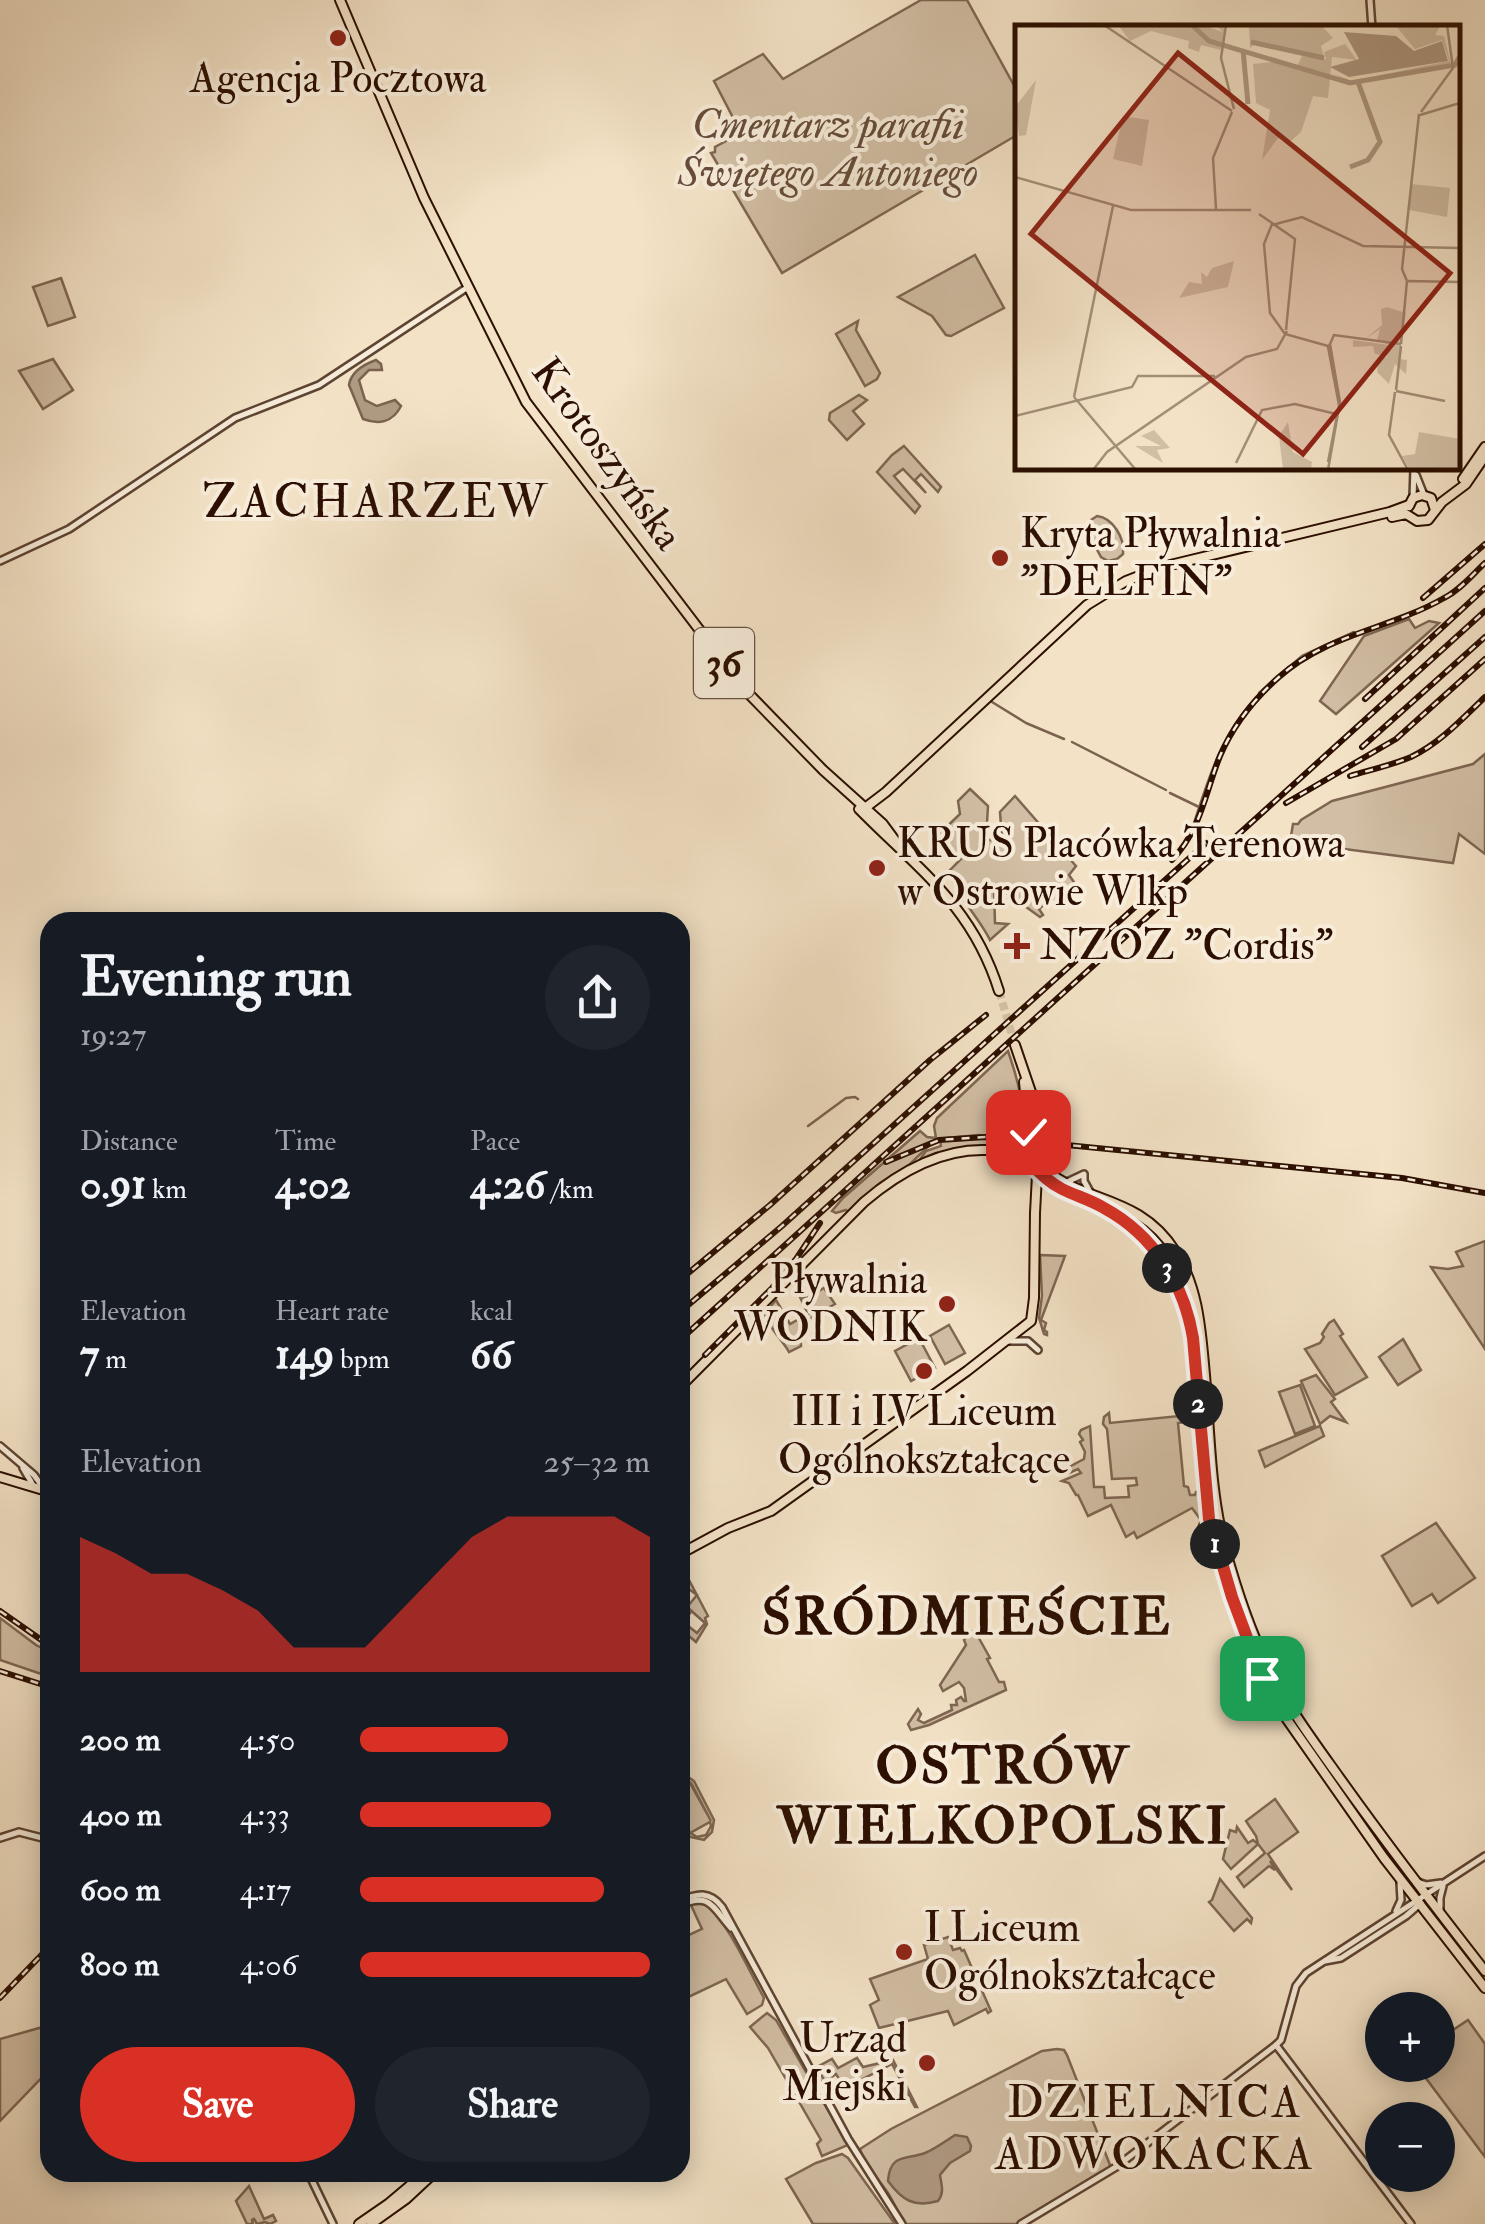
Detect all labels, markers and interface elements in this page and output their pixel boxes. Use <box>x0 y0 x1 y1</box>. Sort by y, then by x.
inset map <box>1015 25 1460 470</box>
marker: Agencja Pocztowa <box>327 27 349 49</box>
place label: Agencja Pocztowa <box>189 53 487 105</box>
park label: Cmentarz parafii Świętego Antoniego <box>677 99 978 199</box>
street label: Krotoszyńska <box>520 348 695 561</box>
district label: ZACHARZEW <box>203 472 549 532</box>
place label: Kryta Pływalnia "DELFIN" <box>1020 508 1281 608</box>
marker: Kryta Pływalnia "DELFIN" <box>989 547 1011 569</box>
road number: 36 <box>694 628 754 698</box>
place label: KRUS Placówka Terenowa w Ostrowie Wlkp <box>897 818 1346 918</box>
marker: KRUS Placówka Terenowa w Ostrowie Wlkp <box>866 857 888 879</box>
place label: NZOZ "Cordis" <box>1040 920 1333 972</box>
marker: NZOZ "Cordis" <box>1004 933 1030 959</box>
text: Evening run <box>80 943 352 1012</box>
button: share <box>545 945 650 1050</box>
text: 19:27 <box>80 1015 146 1055</box>
pin <box>986 1090 1071 1175</box>
icon: check <box>1001 1105 1056 1160</box>
text: Distance <box>80 1124 178 1159</box>
text: Time <box>275 1124 336 1159</box>
text: Pace <box>470 1124 520 1159</box>
text: 0.91 <box>80 1159 146 1211</box>
text: 4:02 <box>275 1159 351 1211</box>
text: 4:26 <box>470 1159 546 1211</box>
text: km <box>146 1172 187 1207</box>
text: /km <box>546 1172 594 1207</box>
pin: 3 <box>1142 1243 1192 1293</box>
text: 3 <box>1162 1250 1172 1285</box>
place label: Pływalnia WODNIK <box>733 1254 928 1354</box>
marker: Pływalnia WODNIK <box>936 1293 958 1315</box>
text: Elevation <box>80 1294 187 1329</box>
text: Heart rate <box>275 1294 389 1329</box>
text: kcal <box>470 1294 513 1329</box>
text: 7 <box>80 1329 99 1381</box>
text: 149 <box>275 1329 334 1381</box>
text: 66 <box>470 1329 512 1381</box>
text: m <box>99 1342 127 1377</box>
text: bpm <box>334 1342 390 1377</box>
marker: III i IV Liceum Ogólnokształcące <box>913 1360 935 1382</box>
pin: 2 <box>1173 1379 1223 1429</box>
place label: III i IV Liceum Ogólnokształcące <box>778 1386 1070 1486</box>
text: 2 <box>1191 1386 1205 1421</box>
text: Elevation <box>80 1442 202 1482</box>
text: 25–32 m <box>544 1442 650 1482</box>
pin: 1 <box>1190 1519 1240 1569</box>
text: 1 <box>1210 1526 1220 1561</box>
district label: ŚRÓDMIEŚCIE <box>762 1583 1172 1650</box>
pin <box>1220 1636 1305 1721</box>
icon: arrive <box>1235 1651 1290 1706</box>
text: 200 m <box>80 1720 161 1760</box>
text: 4:50 <box>240 1720 295 1760</box>
district label: OSTRÓW WIELKOPOLSKI <box>775 1732 1229 1859</box>
text: 400 m <box>80 1795 162 1835</box>
text: 4:33 <box>240 1795 290 1835</box>
text: 600 m <box>80 1870 161 1910</box>
text: 4:17 <box>240 1870 291 1910</box>
place label: I Liceum Ogólnokształcące <box>924 1902 1216 2002</box>
marker: I Liceum Ogólnokształcące <box>893 1941 915 1963</box>
text: 800 m <box>80 1945 159 1985</box>
text: 4:06 <box>240 1945 298 1985</box>
map controls <box>1365 1992 1455 2192</box>
button: + <box>1365 1992 1455 2082</box>
place label: Urząd Miejski <box>782 2013 907 2113</box>
button: Save <box>80 2047 355 2162</box>
button: Share <box>375 2047 650 2162</box>
marker: Urząd Miejski <box>916 2052 938 2074</box>
district label: DZIELNICA ADWOKACKA <box>994 2075 1315 2183</box>
button: − <box>1365 2102 1455 2192</box>

